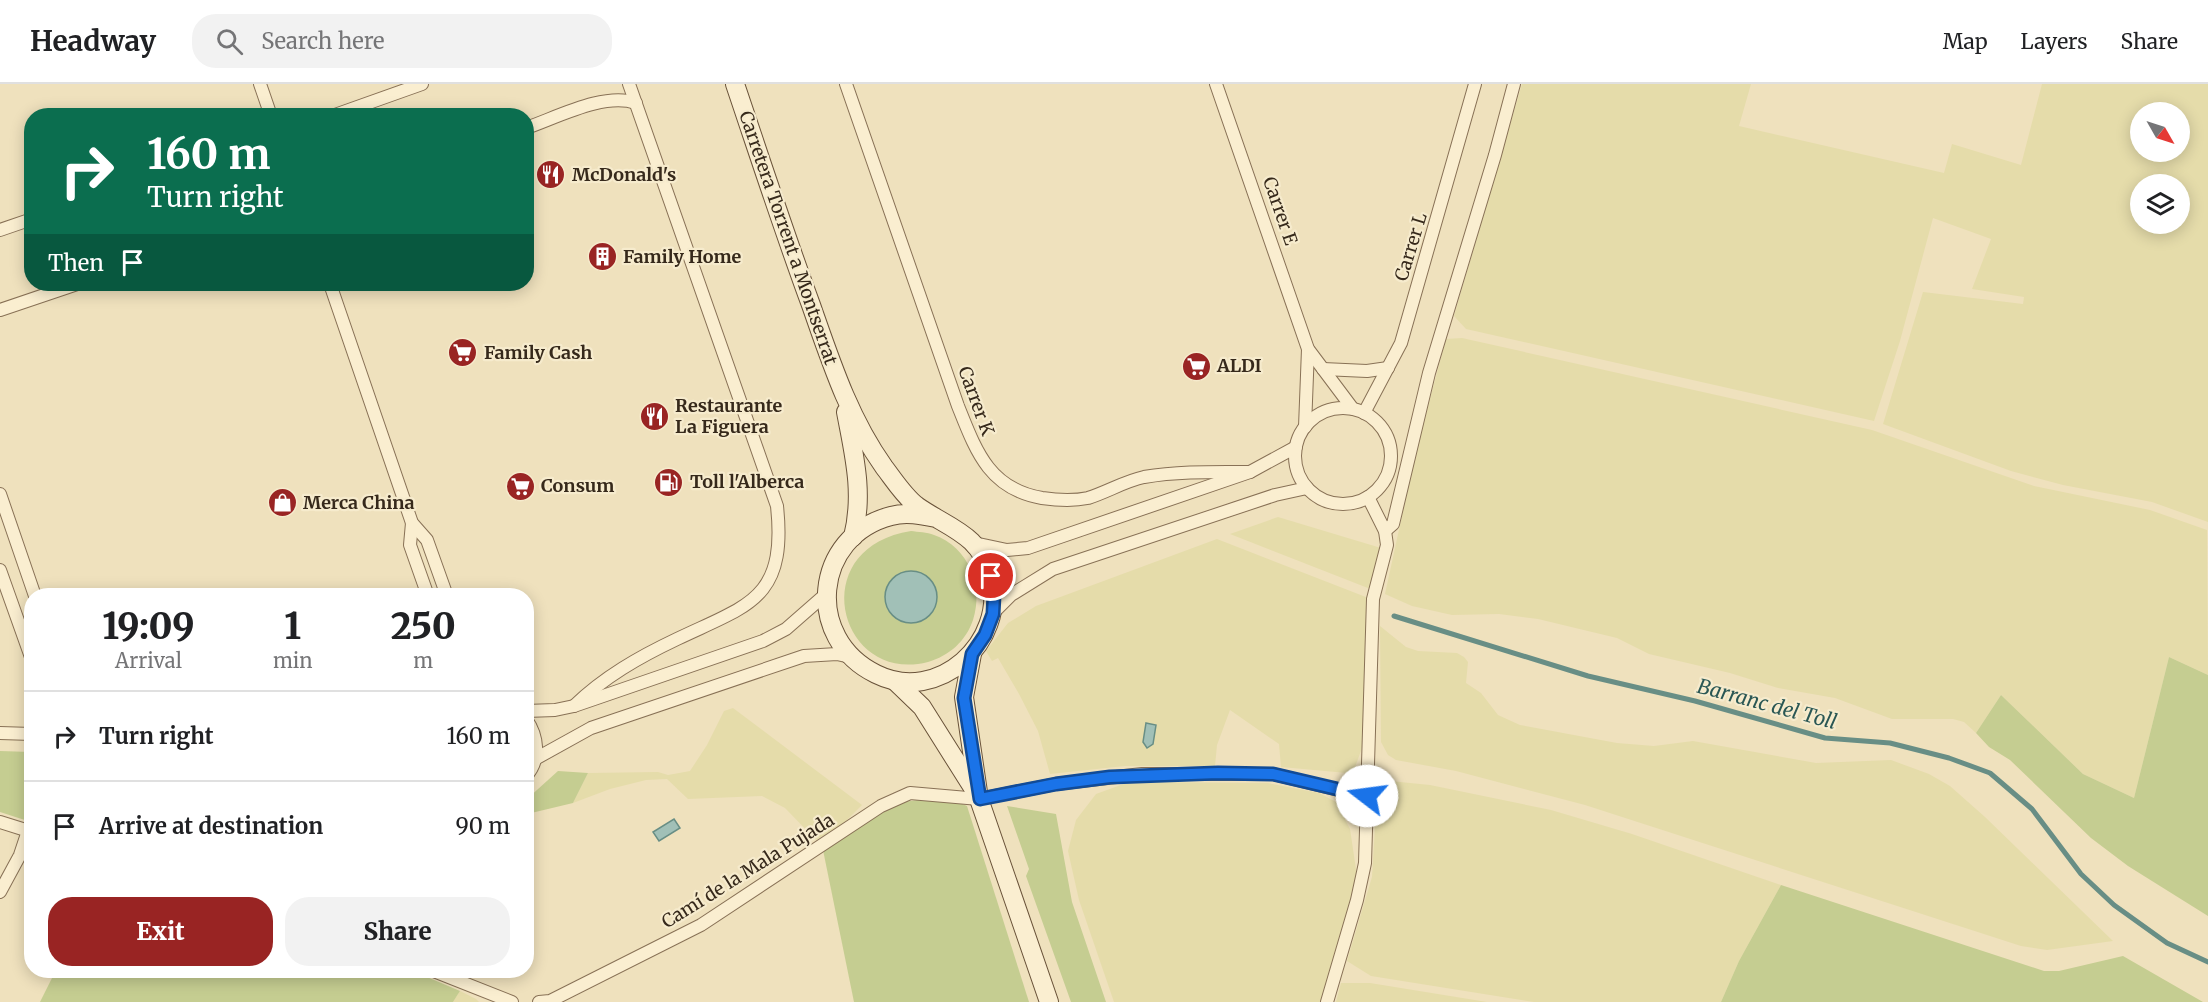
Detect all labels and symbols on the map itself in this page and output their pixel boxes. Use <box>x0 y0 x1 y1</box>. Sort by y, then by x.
north arrow <box>2130 102 2190 162</box>
street label: Carretera Torrent a Montserrat <box>734 108 843 368</box>
restaurant icon: McDonald's <box>535 159 567 191</box>
place label: McDonald's <box>572 163 676 186</box>
street label: Carrer E <box>1258 174 1303 248</box>
street label: Carrer L <box>1389 210 1432 284</box>
building icon: Family Home <box>586 241 618 273</box>
place label: Family Home <box>623 245 742 268</box>
supermarket icon: Family Cash <box>447 337 479 369</box>
place label: Family Cash <box>484 341 592 364</box>
supermarket icon: ALDI <box>1180 350 1212 382</box>
place label: ALDI <box>1216 354 1262 377</box>
street label: Carrer K <box>953 363 1000 439</box>
place label: Restaurante La Figuera <box>675 394 783 438</box>
restaurant icon: Restaurante La Figuera <box>638 400 670 432</box>
fuel station icon: Toll l'Alberca <box>653 466 685 498</box>
supermarket icon: Consum <box>504 470 536 502</box>
place label: Toll l'Alberca <box>690 470 804 493</box>
place label: Consum <box>541 474 614 497</box>
shop icon: Merca China <box>266 487 298 519</box>
place label: Merca China <box>303 491 415 514</box>
pin <box>965 550 1016 601</box>
water label: Barranc del Toll <box>1695 673 1840 734</box>
position arrow <box>1335 764 1399 828</box>
street label: Camí de la Mala Pujada <box>657 808 839 933</box>

